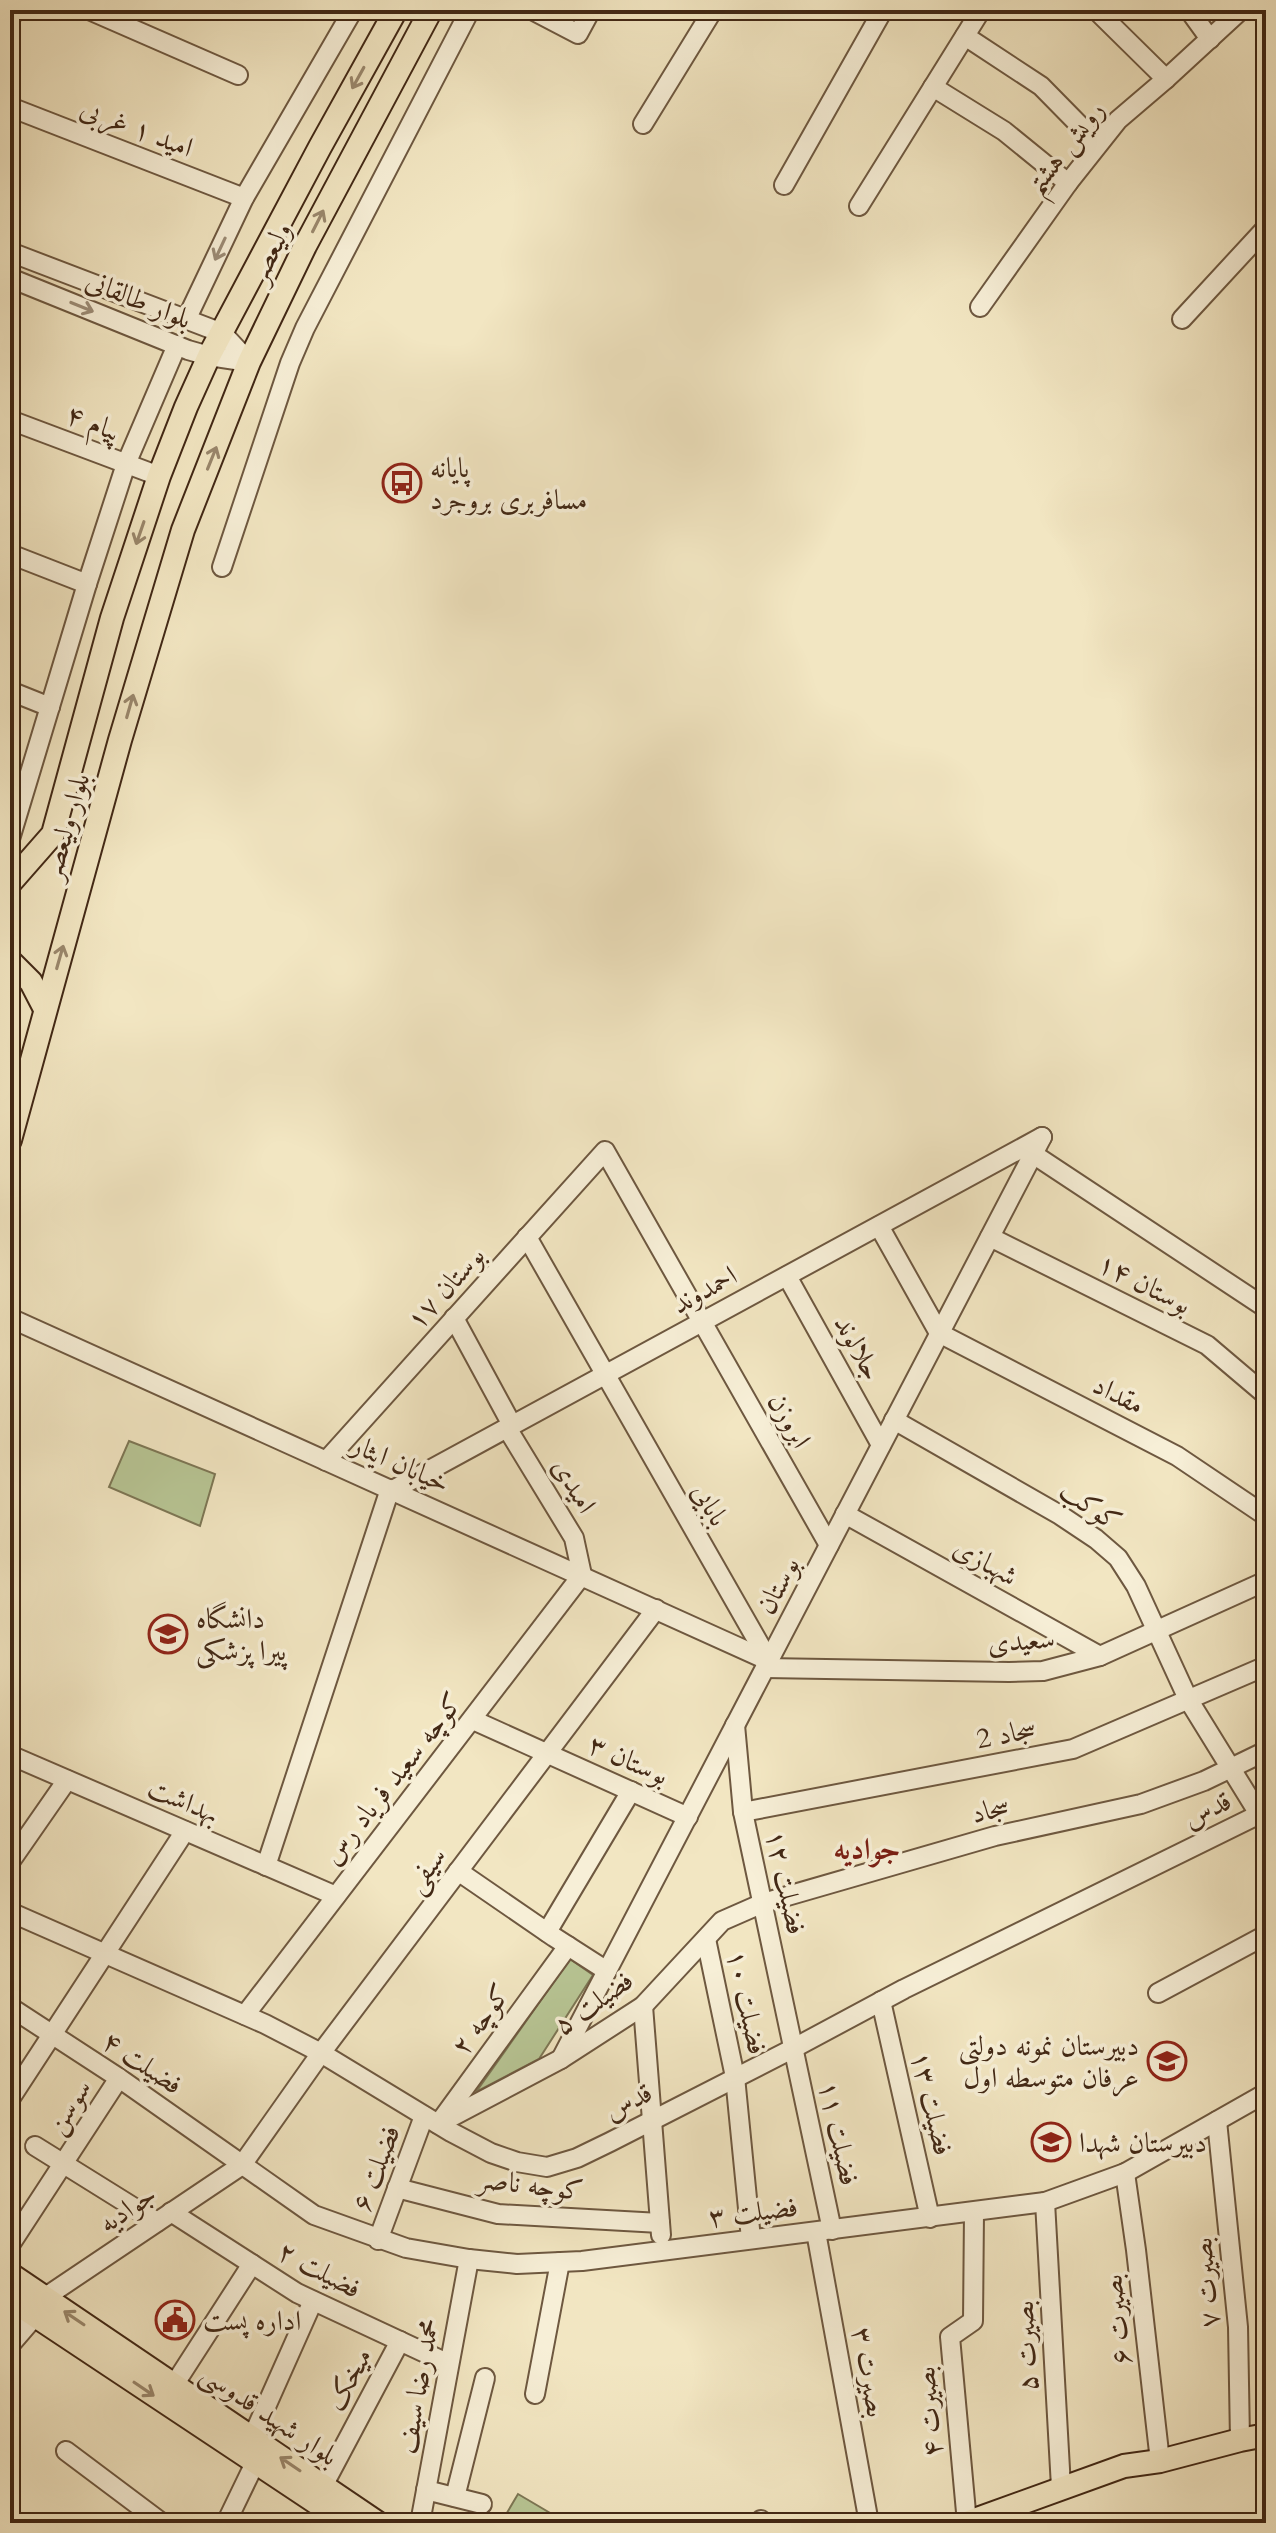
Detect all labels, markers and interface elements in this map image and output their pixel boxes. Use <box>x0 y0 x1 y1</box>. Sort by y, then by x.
one-way arrow <box>350 66 366 89</box>
street label: امید ۱ غربی <box>75 89 199 167</box>
street label: رویش هشتم <box>1016 93 1120 207</box>
one-way arrow <box>311 209 327 233</box>
street label: ولیعصر <box>238 216 301 292</box>
one-way arrow <box>212 237 227 261</box>
street label: بلوار طالقانی <box>80 262 197 338</box>
one-way arrow <box>69 301 94 315</box>
street label: پیام ۴ <box>59 395 127 455</box>
one-way arrow <box>205 446 220 471</box>
place label: پایانه مسافربری بروجرد <box>430 449 587 519</box>
bus stop icon: پایانه مسافربری بروجرد <box>381 462 423 504</box>
one-way arrow <box>132 519 147 545</box>
one-way arrow <box>123 694 138 720</box>
street label: بلوار ولیعصر <box>32 769 99 887</box>
one-way arrow <box>53 944 68 970</box>
street label: بوستان ۱۷ <box>398 1238 493 1338</box>
street label: بوستان ۱۴ <box>1091 1244 1198 1324</box>
street label: احمدوند <box>665 1256 744 1323</box>
street label: جلالوند <box>825 1308 891 1387</box>
street label: مقداد <box>1086 1366 1151 1424</box>
street label: ابروزن <box>758 1386 820 1455</box>
street label: خیابان ایثار <box>343 1424 456 1502</box>
street label: امیدی <box>543 1451 605 1520</box>
street label: کوکب <box>1052 1471 1129 1540</box>
street label: بابایی <box>683 1476 738 1533</box>
street label: شهبازی <box>946 1529 1025 1595</box>
street label: بوستان <box>747 1550 809 1621</box>
place label: دانشگاه پیرا پزشکی <box>196 1600 288 1671</box>
school or university icon: دانشگاه پیرا پزشکی <box>147 1613 189 1655</box>
street label: سعیدی <box>986 1619 1056 1663</box>
street label: کوچه سعید فریاد رس <box>313 1685 472 1873</box>
street label: سجاد 2 <box>973 1710 1039 1758</box>
street label: بوستان ۳ <box>582 1725 675 1794</box>
street label: بهداشت <box>142 1769 225 1833</box>
street label: قدس <box>1177 1782 1238 1838</box>
street label: سجاد <box>967 1787 1014 1833</box>
street label: فضیلت ۱۲ <box>756 1826 816 1938</box>
district label: جوادیه <box>833 1829 901 1870</box>
street label: سیفی <box>396 1839 456 1901</box>
street label: فضیلت ۱۰ <box>717 1946 777 2058</box>
street label: فضیلت ۵ <box>546 1962 641 2044</box>
street label: کوچه ۲ <box>442 1976 520 2063</box>
street label: فضیلت ۴ <box>95 2022 190 2104</box>
place label: دبیرستان نمونه دولتی عرفان متوسطه اول <box>959 2027 1139 2097</box>
school or university icon: دبیرستان نمونه دولتی عرفان متوسطه اول <box>1146 2040 1188 2082</box>
street label: فضیلت ۱۳ <box>902 2047 962 2159</box>
street label: سوسن <box>37 2072 101 2142</box>
street label: قدس <box>598 2074 659 2130</box>
street label: فضیلت ۱۱ <box>809 2077 869 2189</box>
street label: فضیلت ۶ <box>342 2120 410 2217</box>
school or university icon: دبیرستان شهدا <box>1030 2121 1072 2163</box>
place label: دبیرستان شهدا <box>1079 2124 1207 2162</box>
street label: کوچه ناصر <box>473 2159 585 2210</box>
street label: جوادیه <box>91 2176 164 2242</box>
street label: فضیلت ۳ <box>706 2188 800 2236</box>
street label: فضیلت ۲ <box>271 2232 368 2308</box>
street label: بصیرت ۷ <box>1183 2236 1229 2330</box>
street label: بصیرت ۶ <box>1093 2273 1141 2367</box>
public building icon: اداره پست <box>154 2299 196 2341</box>
street label: بصیرت ۵ <box>1005 2300 1047 2392</box>
place label: اداره پست <box>203 2302 301 2340</box>
one-way arrow <box>64 2310 86 2326</box>
street label: محمد رضا سیف <box>387 2316 449 2457</box>
street label: بصیرت ۳ <box>842 2324 896 2420</box>
street label: میخک <box>316 2341 381 2418</box>
street label: بلوار شهید قدوسی <box>193 2355 346 2475</box>
street label: بصیرت ۴ <box>906 2365 952 2459</box>
one-way arrow <box>133 2381 155 2397</box>
one-way arrow <box>279 2456 301 2472</box>

